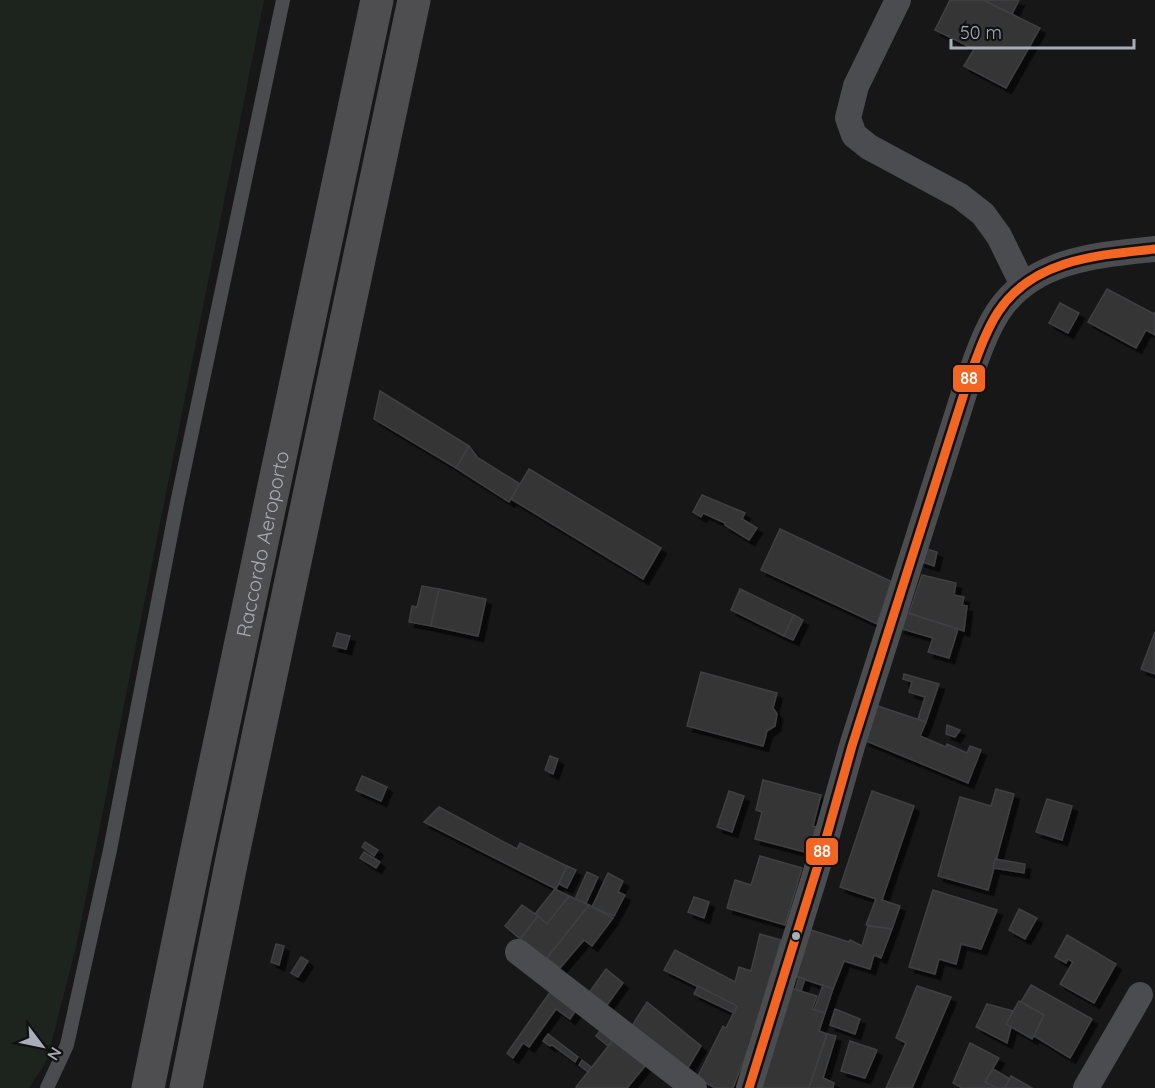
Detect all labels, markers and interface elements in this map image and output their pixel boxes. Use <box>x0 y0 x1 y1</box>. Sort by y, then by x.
scale bar <box>951 12 1134 50</box>
text: 50 m <box>960 21 1002 44</box>
line badge: 88 <box>952 364 986 393</box>
text: 88 <box>960 368 978 388</box>
street label: Raccordo Aeroporto <box>230 448 294 639</box>
line badge: 88 <box>805 837 839 866</box>
text: 88 <box>813 841 831 861</box>
unlabelled marker <box>790 930 802 942</box>
north arrow <box>12 1016 72 1076</box>
text: N <box>43 1044 66 1064</box>

